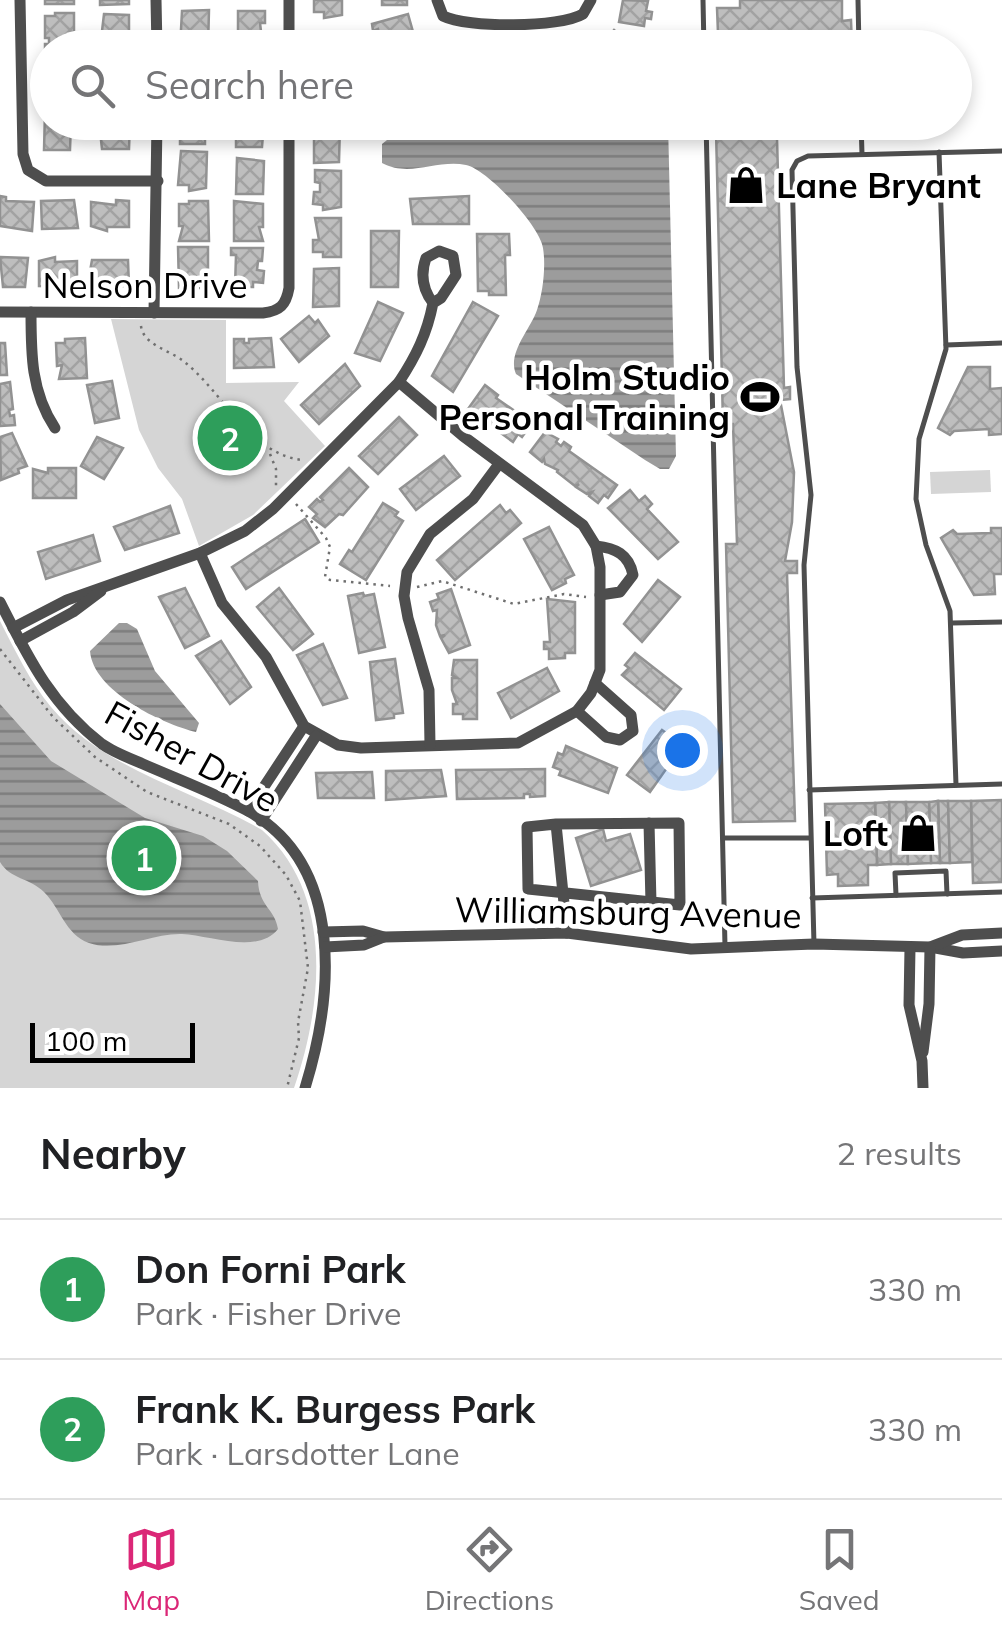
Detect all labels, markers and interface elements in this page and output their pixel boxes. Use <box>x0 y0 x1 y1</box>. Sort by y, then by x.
search box <box>30 30 972 140</box>
icon: search <box>65 58 120 113</box>
text: Search here <box>145 61 354 109</box>
place label: Lane Bryant <box>776 163 981 207</box>
shop icon: Lane Bryant <box>725 164 767 206</box>
street label: Nelson Drive <box>42 263 248 307</box>
place label: Holm Studio Personal Training <box>439 355 730 439</box>
sports icon: Holm Studio Personal Training <box>739 376 781 418</box>
pin: 2 <box>198 400 262 476</box>
street label: Fisher Drive <box>98 690 286 822</box>
your location <box>657 725 708 776</box>
place label: Loft <box>823 811 888 855</box>
shop icon: Loft <box>897 812 939 854</box>
pin: 1 <box>112 820 176 896</box>
street label: Williamsburg Avenue <box>454 887 802 937</box>
scale bar <box>30 1018 195 1062</box>
text: 100 m <box>45 1023 127 1058</box>
text: Nearby <box>40 1127 186 1180</box>
text: 2 results <box>837 1133 962 1173</box>
text: Don Forni Park <box>135 1245 405 1293</box>
text: 1 <box>63 1269 82 1309</box>
text: 330 m <box>868 1269 962 1309</box>
text: Park · Fisher Drive <box>135 1293 401 1333</box>
text: Frank K. Burgess Park <box>135 1385 535 1433</box>
text: 2 <box>63 1409 82 1449</box>
text: 330 m <box>868 1409 962 1449</box>
text: Park · Larsdotter Lane <box>135 1433 460 1473</box>
tab: Map <box>122 1522 180 1617</box>
tab: Directions <box>425 1522 554 1617</box>
tab: Saved <box>799 1522 880 1617</box>

